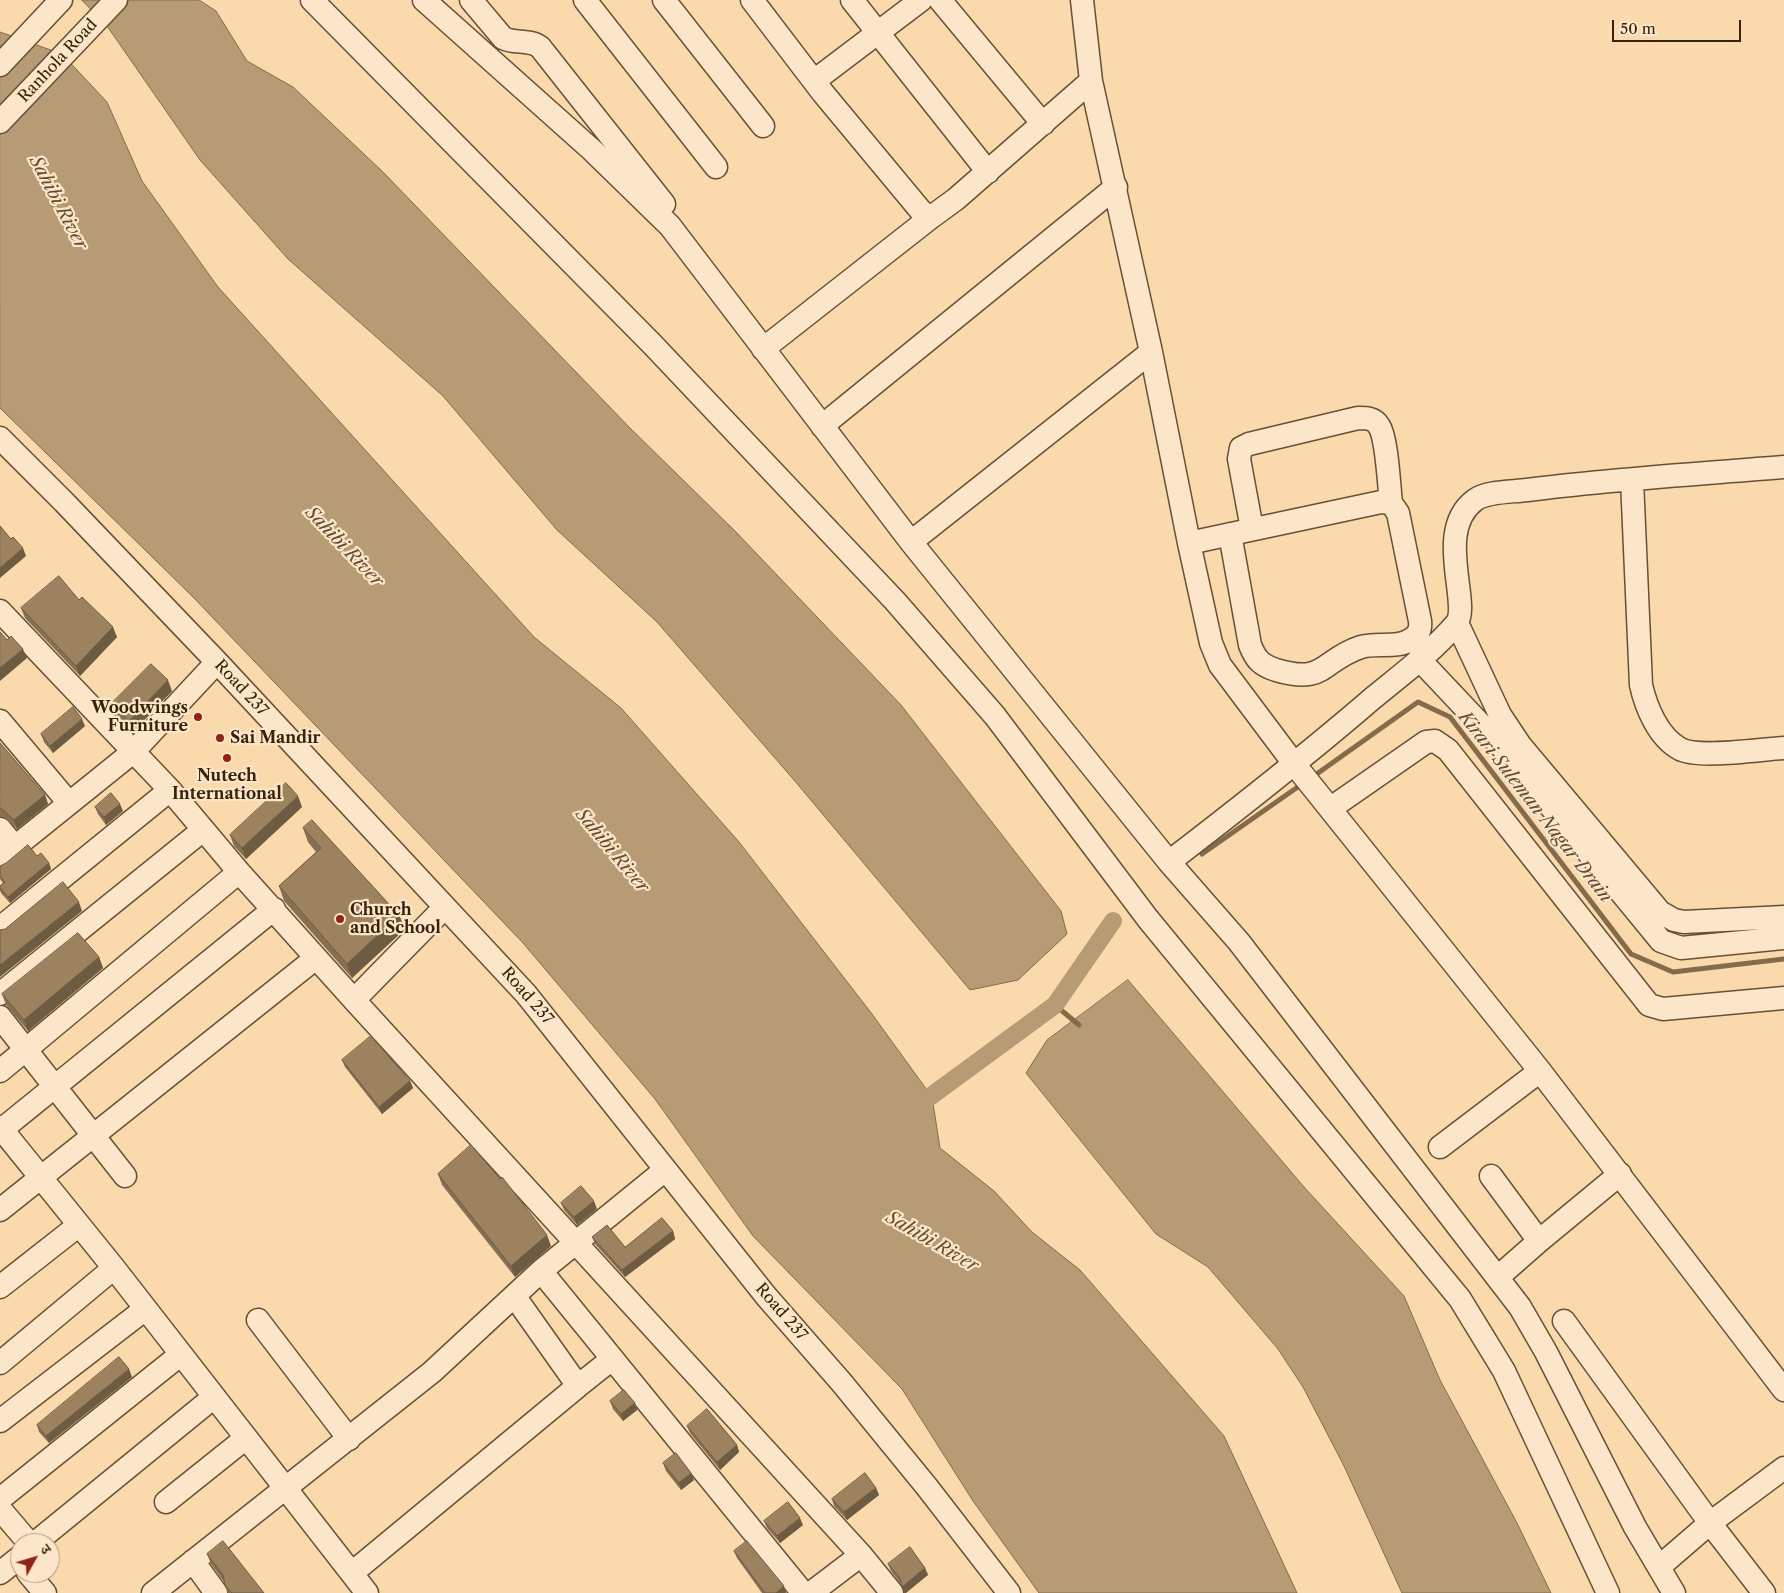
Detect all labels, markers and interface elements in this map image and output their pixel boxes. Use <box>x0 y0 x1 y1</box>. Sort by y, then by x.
scale bar <box>1614 10 1743 42</box>
street label: Ranhola Road <box>14 15 102 107</box>
text: 50 m <box>1620 19 1656 38</box>
water label: Sahibi River <box>24 152 92 254</box>
water label: Sahibi River <box>300 502 388 592</box>
street label: Road 237 <box>210 656 272 720</box>
place label: Woodwings Furniture <box>91 698 188 736</box>
water label: Kirari Suleman Nagar Drain <box>1454 707 1616 907</box>
marker: Woodwings Furniture <box>192 711 204 723</box>
place label: Sai Mandir <box>230 728 320 748</box>
marker: Sai Mandir <box>214 732 226 744</box>
marker: Nutech International <box>221 752 233 764</box>
place label: Nutech International <box>172 766 282 804</box>
water label: Sahibi River <box>571 805 653 897</box>
place label: Church and School <box>350 900 441 938</box>
marker: Church and School <box>334 913 346 925</box>
street label: Road 237 <box>497 963 557 1029</box>
water label: Sahibi River <box>882 1207 982 1277</box>
street label: Road 237 <box>751 1279 811 1345</box>
north arrow <box>10 1533 60 1583</box>
text: उ <box>37 1541 55 1558</box>

